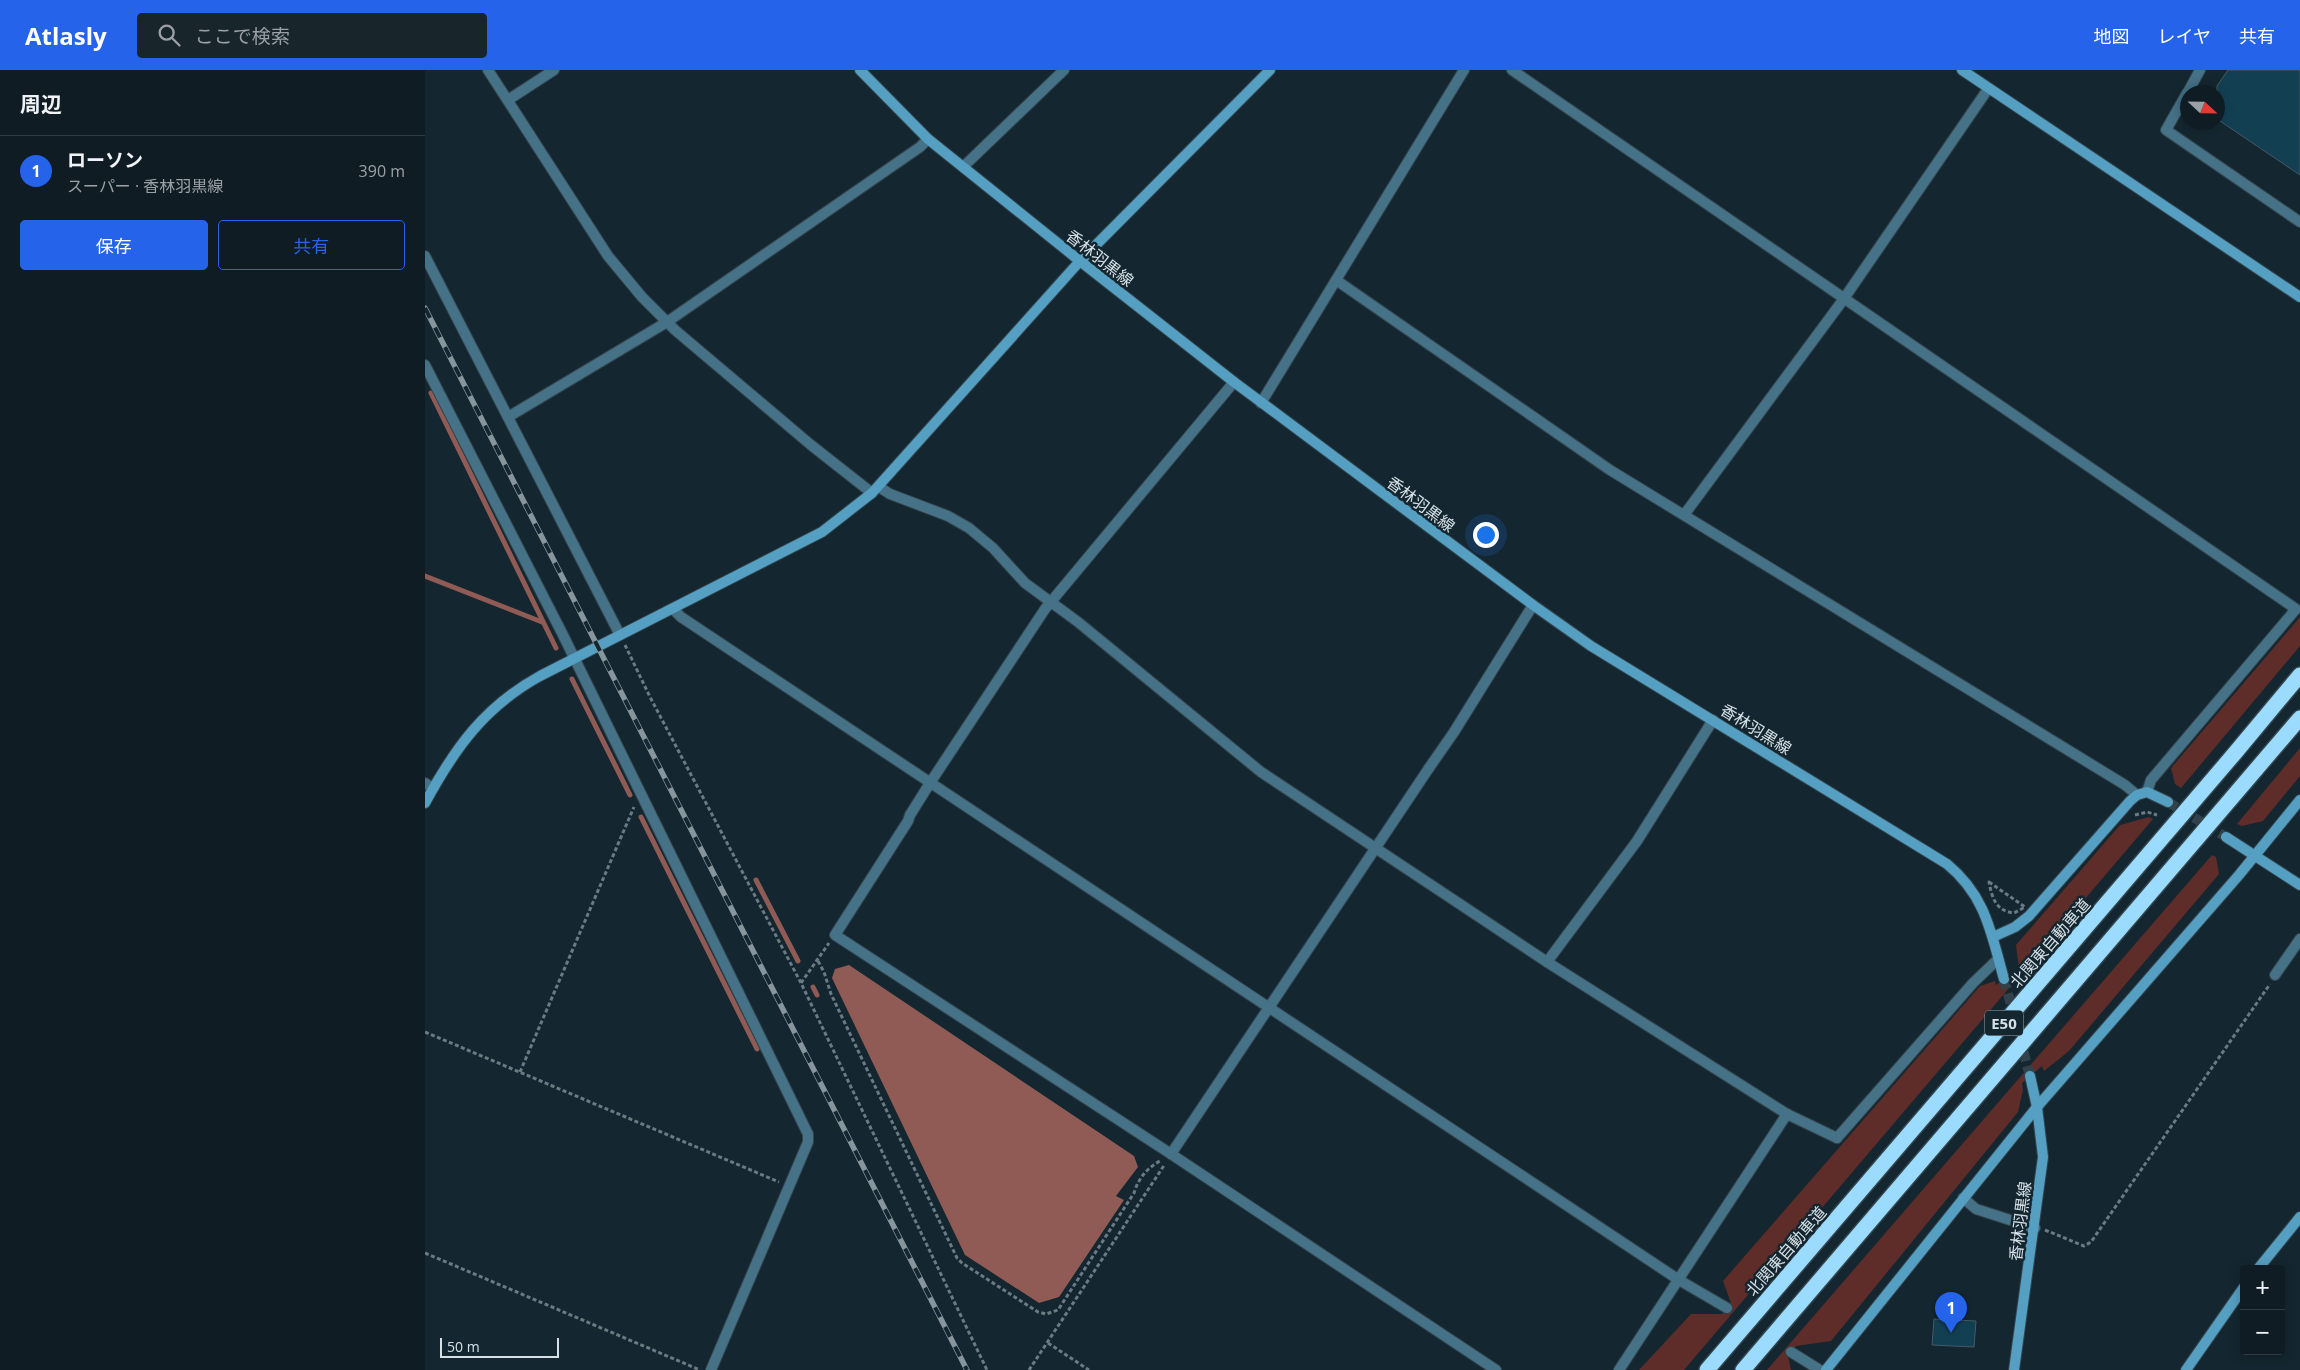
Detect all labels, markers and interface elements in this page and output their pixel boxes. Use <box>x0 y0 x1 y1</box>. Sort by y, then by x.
search box <box>137 13 487 58</box>
text: Atlasly <box>25 19 107 52</box>
icon: search <box>155 21 183 49</box>
text: ここで検索 <box>195 23 290 49</box>
text: 地図 <box>2094 24 2130 48</box>
text: レイヤ <box>2158 24 2211 48</box>
text: 共有 <box>2239 24 2275 48</box>
north arrow <box>2180 85 2225 130</box>
text: 周辺 <box>20 90 62 118</box>
text: ローソン <box>67 147 143 173</box>
text: 1 <box>31 160 41 182</box>
text: 390 m <box>359 160 405 182</box>
text: スーパー · 香林羽黒線 <box>67 175 223 197</box>
button: 保存 <box>20 220 208 270</box>
button: 共有 <box>218 220 405 270</box>
street label: 香林羽黒線 <box>1062 225 1138 291</box>
street label: 香林羽黒線 <box>1382 471 1460 537</box>
your location <box>1473 522 1499 548</box>
street label: 香林羽黒線 <box>1716 698 1796 760</box>
street label: 北関東自動車道 <box>2005 894 2095 992</box>
road number: E50 <box>1985 1010 2023 1036</box>
street label: 香林羽黒線 <box>2004 1180 2036 1262</box>
street label: 北関東自動車道 <box>1741 1202 1831 1300</box>
map controls <box>2240 1265 2285 1355</box>
button: + <box>2240 1265 2285 1310</box>
pin: 1 <box>1935 1292 1967 1333</box>
button: − <box>2240 1310 2285 1355</box>
scale bar <box>440 1335 559 1358</box>
text: 50 m <box>447 1337 480 1356</box>

